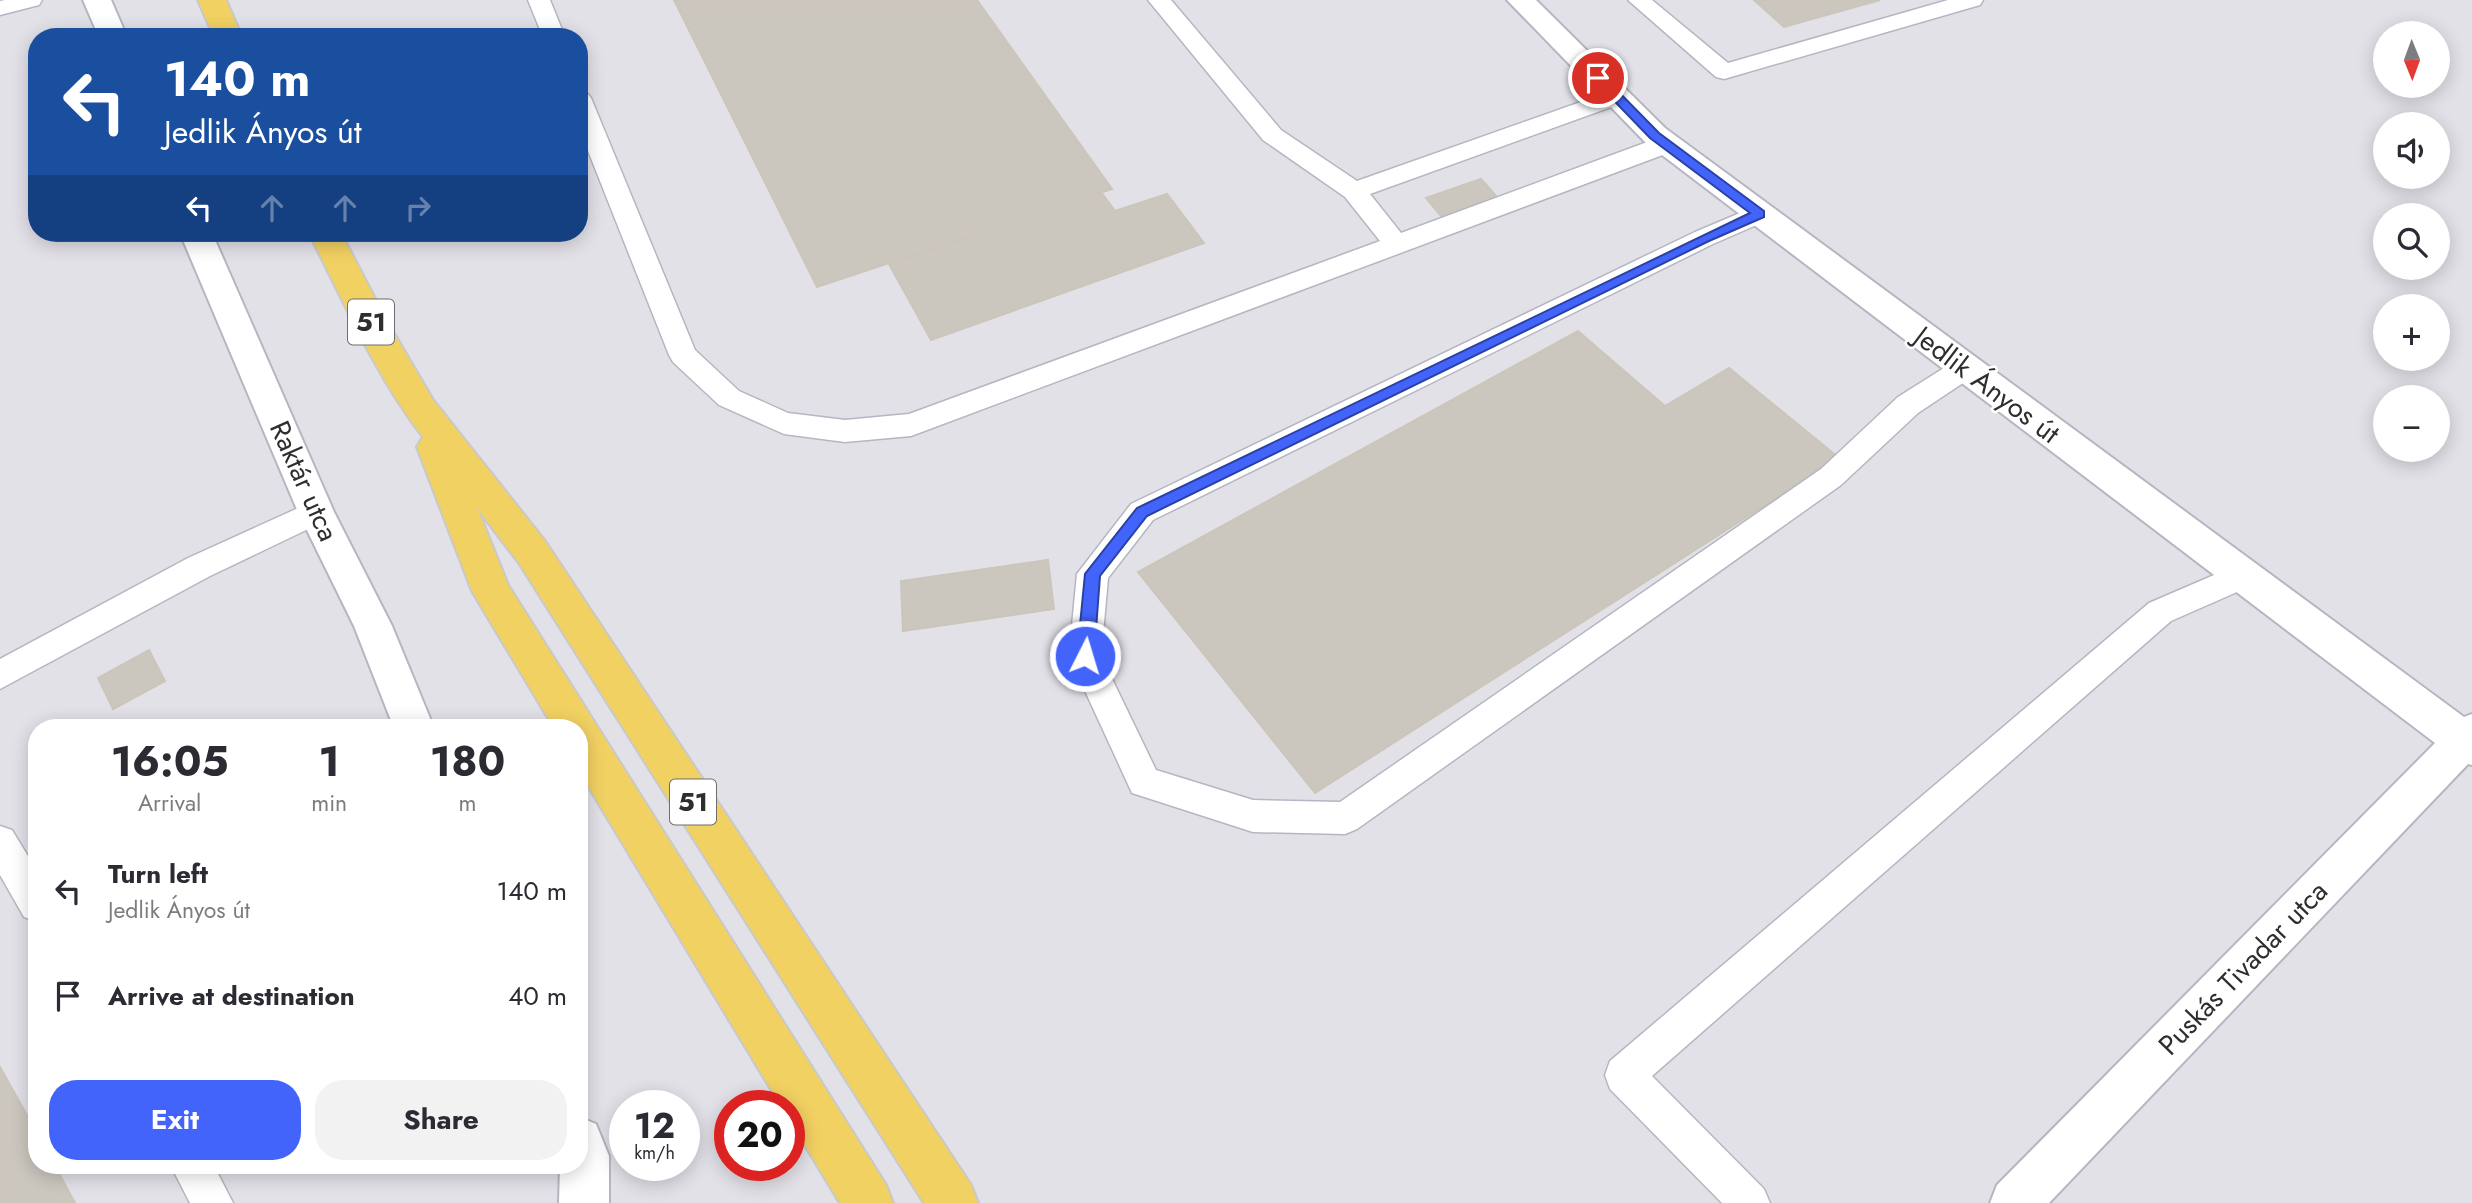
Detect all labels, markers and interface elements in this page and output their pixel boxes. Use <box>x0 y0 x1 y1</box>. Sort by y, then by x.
north arrow <box>2373 21 2450 98</box>
map controls <box>2373 21 2450 462</box>
text: 140 m <box>164 44 310 114</box>
pin <box>1568 48 1628 108</box>
icon: left <box>49 56 140 147</box>
icon: arrive <box>1579 59 1617 97</box>
text: Jedlik Ányos út <box>164 109 362 155</box>
button: sound <box>2373 112 2450 189</box>
icon: left <box>180 189 218 227</box>
icon: ahead <box>253 189 291 227</box>
icon: ahead <box>326 189 364 227</box>
icon: right <box>399 189 437 227</box>
button: search <box>2373 203 2450 280</box>
button: + <box>2373 294 2450 371</box>
road number: 51 <box>348 300 394 344</box>
street label: Jedlik Ányos út <box>1902 314 2069 454</box>
button: − <box>2373 385 2450 462</box>
street label: Raktár utca <box>259 414 349 548</box>
position arrow <box>1048 619 1122 693</box>
text: 16:05 <box>111 731 229 792</box>
text: 1 <box>318 731 340 792</box>
text: 180 <box>430 731 505 792</box>
road number: 51 <box>670 780 716 824</box>
text: Arrival <box>138 786 201 820</box>
text: min <box>311 786 347 820</box>
text: m <box>459 786 477 820</box>
text: Turn left <box>108 855 208 893</box>
icon: left <box>49 872 87 910</box>
text: 140 m <box>496 872 567 910</box>
street label: Puskás Tivadar utca <box>2149 872 2337 1064</box>
text: Jedlik Ányos út <box>108 893 250 927</box>
icon: arrive <box>49 977 87 1015</box>
text: Arrive at destination <box>108 977 355 1015</box>
text: 40 m <box>508 977 567 1015</box>
button: Exit <box>49 1080 301 1160</box>
button: Share <box>315 1080 567 1160</box>
speed limit sign: 20 <box>714 1090 805 1181</box>
text: 12 <box>634 1101 675 1151</box>
text: km/h <box>634 1140 675 1166</box>

